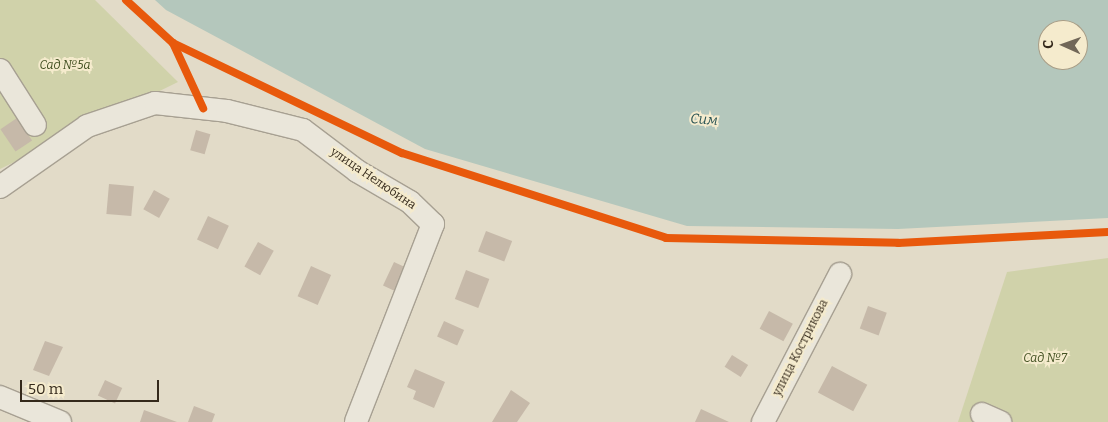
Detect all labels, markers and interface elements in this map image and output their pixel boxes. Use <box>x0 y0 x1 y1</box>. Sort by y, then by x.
north arrow <box>1038 20 1088 70</box>
text: С <box>1040 40 1057 49</box>
park label: Сад №5а <box>39 59 91 73</box>
water label: Сим <box>690 111 718 129</box>
street label: улица Нелюбина <box>328 145 418 213</box>
street label: улица Кострикова <box>770 297 832 399</box>
park label: Сад №7 <box>1023 352 1067 366</box>
scale bar <box>22 370 161 402</box>
text: 50 m <box>28 380 63 398</box>

